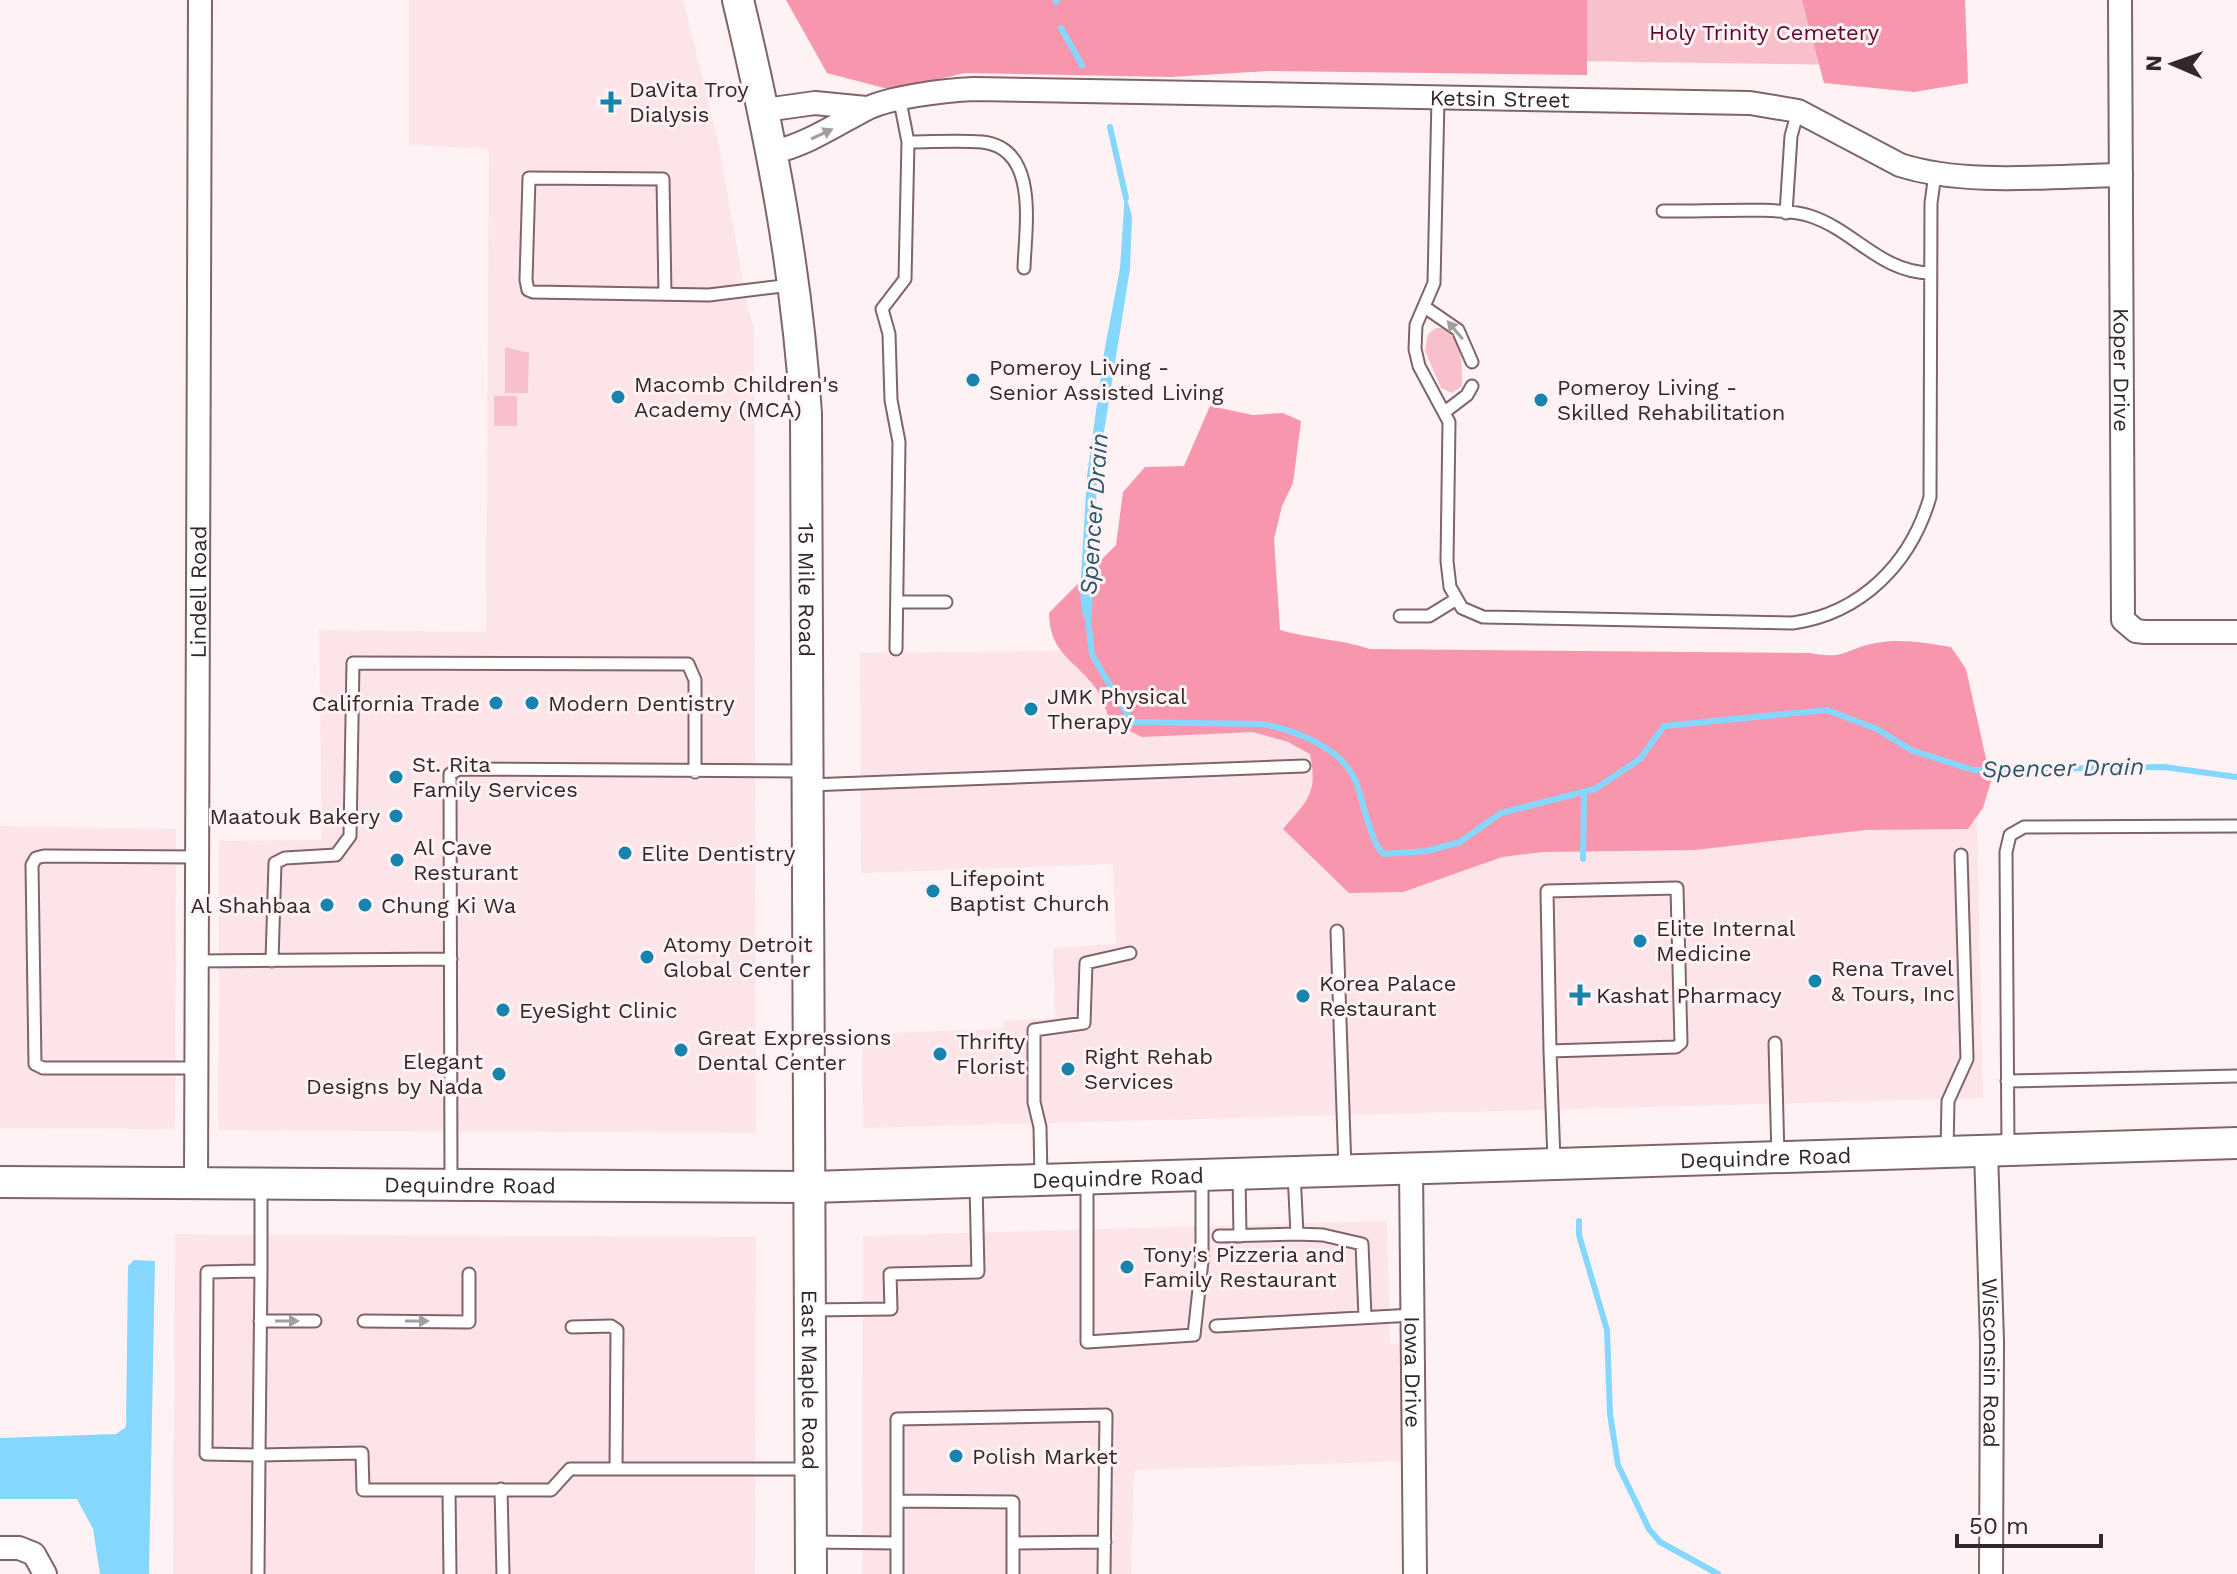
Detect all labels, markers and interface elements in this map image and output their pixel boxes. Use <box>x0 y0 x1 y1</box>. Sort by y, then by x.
park label: Holy Trinity Cemetery <box>1649 20 1880 45</box>
north arrow <box>2133 24 2213 104</box>
text: N <box>2141 55 2166 72</box>
place label: DaVita Troy Dialysis <box>629 77 749 127</box>
street label: Ketsin Street <box>1429 85 1570 113</box>
marker: DaVita Troy Dialysis <box>600 91 622 113</box>
one-way arrow <box>810 127 833 141</box>
street label: Koper Drive <box>2108 308 2134 432</box>
one-way arrow <box>1447 320 1464 340</box>
place label: Pomeroy Living - Senior Assisted Living <box>989 355 1224 405</box>
marker: Pomeroy Living - Senior Assisted Living <box>964 371 982 389</box>
place label: Macomb Children's Academy (MCA) <box>634 372 839 422</box>
place label: Pomeroy Living - Skilled Rehabilitation <box>1557 375 1785 425</box>
marker: Macomb Children's Academy (MCA) <box>609 388 627 406</box>
marker: Pomeroy Living - Skilled Rehabilitation <box>1532 391 1550 409</box>
water label: Spencer Drain <box>1074 432 1114 596</box>
street label: 15 Mile Road <box>793 523 819 657</box>
street label: Lindell Road <box>186 525 211 659</box>
place label: JMK Physical Therapy <box>1047 684 1187 734</box>
place label: California Trade <box>312 691 480 716</box>
place label: Modern Dentistry <box>548 691 735 716</box>
marker: California Trade <box>487 694 505 712</box>
marker: Modern Dentistry <box>523 694 541 712</box>
marker: JMK Physical Therapy <box>1022 700 1040 718</box>
place label: St. Rita Family Services <box>412 752 578 802</box>
water label: Spencer Drain <box>1982 753 2144 783</box>
marker: St. Rita Family Services <box>387 768 405 786</box>
place label: Maatouk Bakery <box>209 804 381 829</box>
marker: Maatouk Bakery <box>387 807 405 825</box>
place label: Al Cave Resturant <box>413 835 518 885</box>
place label: Elite Dentistry <box>641 841 796 866</box>
marker: Elite Dentistry <box>616 844 634 862</box>
marker: Al Cave Resturant <box>388 851 406 869</box>
place label: Lifepoint Baptist Church <box>949 866 1110 916</box>
marker: Lifepoint Baptist Church <box>924 882 942 900</box>
place label: Al Shahbaa <box>191 893 311 918</box>
place label: Chung Ki Wa <box>381 893 516 918</box>
marker: Al Shahbaa <box>318 896 336 914</box>
marker: Chung Ki Wa <box>356 896 374 914</box>
place label: Elite Internal Medicine <box>1656 916 1796 966</box>
place label: Atomy Detroit Global Center <box>663 932 812 982</box>
marker: Elite Internal Medicine <box>1631 932 1649 950</box>
marker: Atomy Detroit Global Center <box>638 948 656 966</box>
place label: Rena Travel & Tours, Inc <box>1831 956 1955 1006</box>
place label: Korea Palace Restaurant <box>1319 971 1457 1021</box>
marker: Rena Travel & Tours, Inc <box>1806 972 1824 990</box>
place label: Kashat Pharmacy <box>1596 983 1782 1008</box>
marker: Kashat Pharmacy <box>1571 986 1589 1004</box>
marker: Korea Palace Restaurant <box>1294 987 1312 1005</box>
place label: EyeSight Clinic <box>519 998 677 1023</box>
marker: EyeSight Clinic <box>494 1001 512 1019</box>
place label: Great Expressions Dental Center <box>697 1025 891 1075</box>
place label: Thrifty Florist <box>956 1029 1026 1079</box>
marker: Great Expressions Dental Center <box>672 1041 690 1059</box>
place label: Right Rehab Services <box>1084 1044 1213 1094</box>
marker: Thrifty Florist <box>931 1045 949 1063</box>
place label: Elegant Designs by Nada <box>306 1049 483 1099</box>
marker: Right Rehab Services <box>1059 1060 1077 1078</box>
marker: Elegant Designs by Nada <box>490 1065 508 1083</box>
street label: Dequindre Road <box>1679 1143 1852 1173</box>
street label: Dequindre Road <box>1032 1163 1204 1193</box>
street label: Dequindre Road <box>384 1172 556 1198</box>
place label: Tony's Pizzeria and Family Restaurant <box>1143 1242 1345 1292</box>
marker: Tony's Pizzeria and Family Restaurant <box>1118 1258 1136 1276</box>
street label: Wisconsin Road <box>1977 1278 2004 1448</box>
street label: East Maple Road <box>797 1290 823 1470</box>
one-way arrow <box>275 1315 300 1327</box>
one-way arrow <box>405 1315 430 1327</box>
street label: Iowa Drive <box>1399 1316 1426 1428</box>
place label: Polish Market <box>972 1444 1117 1469</box>
marker: Polish Market <box>947 1447 965 1465</box>
scale bar <box>1957 1498 2101 1548</box>
text: 50 m <box>1969 1512 2029 1540</box>

